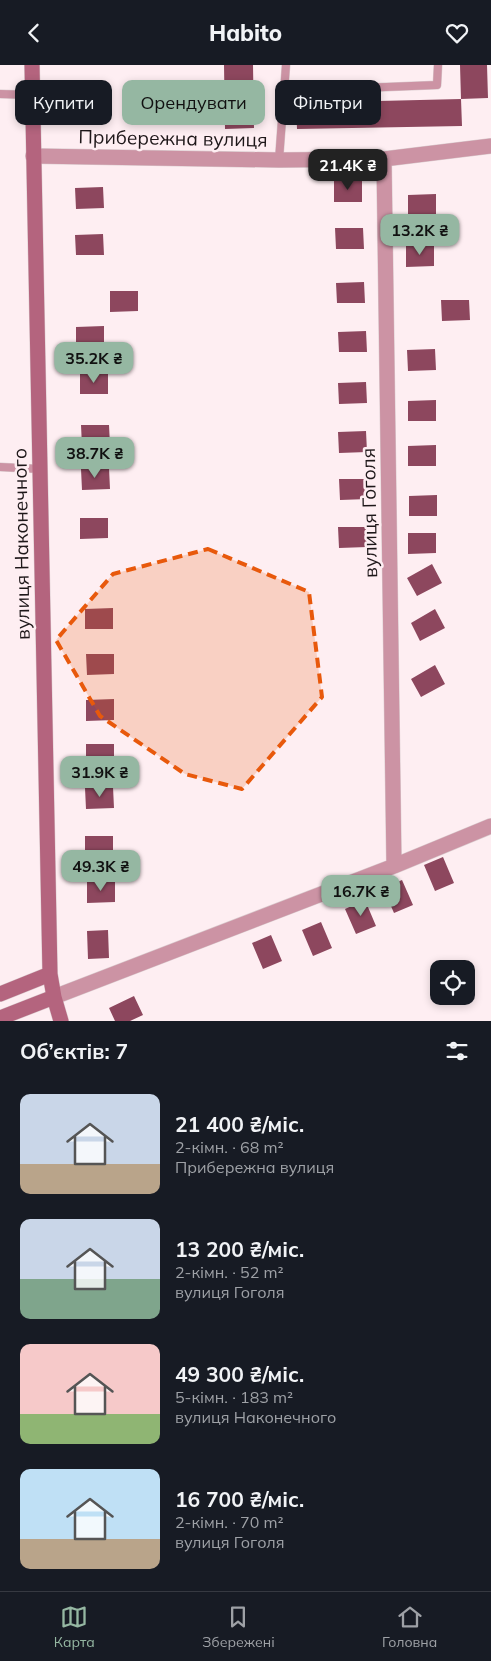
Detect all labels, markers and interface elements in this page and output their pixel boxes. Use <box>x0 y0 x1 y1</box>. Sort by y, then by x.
icon: back <box>20 19 48 47</box>
text: Habito <box>209 19 282 47</box>
icon: heart <box>443 19 471 47</box>
chip: Купити <box>15 80 112 125</box>
chip: Орендувати <box>122 80 265 125</box>
chip: Фільтри <box>275 80 381 125</box>
street label: Прибережна вулиця <box>78 124 268 152</box>
pin: 21.4K ₴ <box>302 149 394 191</box>
text: 21.4K ₴ <box>319 155 377 175</box>
pin: 13.2K ₴ <box>374 213 466 256</box>
text: 13.2K ₴ <box>391 220 449 240</box>
pin: 35.2K ₴ <box>48 341 140 384</box>
text: 35.2K ₴ <box>65 348 123 368</box>
pin: 38.7K ₴ <box>49 437 141 479</box>
text: 38.7K ₴ <box>66 443 124 463</box>
street label: вулиця Наконечного <box>7 448 35 640</box>
street label: вулиця Гоголя <box>356 448 382 578</box>
pin: 31.9K ₴ <box>54 755 146 798</box>
text: 31.9K ₴ <box>71 762 129 782</box>
pin: 49.3K ₴ <box>55 849 147 892</box>
text: 49.3K ₴ <box>72 856 130 876</box>
pin: 16.7K ₴ <box>315 875 407 917</box>
text: 16.7K ₴ <box>332 881 390 901</box>
map controls <box>430 960 475 1005</box>
button: locate <box>430 960 475 1005</box>
icon: filters <box>443 1037 471 1065</box>
text: Об’єктів: 7 <box>20 1038 128 1064</box>
text: 21 400 ₴/міс. <box>175 1111 304 1137</box>
icon: home <box>60 1114 120 1174</box>
text: 2-кімн. · 68 m² <box>175 1137 284 1157</box>
text: Прибережна вулиця <box>175 1157 334 1177</box>
text: 13 200 ₴/міс. <box>175 1236 304 1262</box>
icon: home <box>60 1239 120 1299</box>
text: 2-кімн. · 52 m² <box>175 1262 284 1282</box>
text: вулиця Гоголя <box>175 1282 284 1302</box>
text: 49 300 ₴/міс. <box>175 1361 304 1387</box>
icon: home <box>60 1364 120 1424</box>
text: 5-кімн. · 183 m² <box>175 1387 293 1407</box>
text: вулиця Наконечного <box>175 1407 336 1427</box>
text: 16 700 ₴/міс. <box>175 1486 304 1512</box>
icon: home <box>60 1489 120 1549</box>
text: 2-кімн. · 70 m² <box>175 1512 284 1532</box>
text: вулиця Гоголя <box>175 1532 284 1552</box>
tab: Карта <box>54 1603 95 1651</box>
tab: Збережені <box>202 1603 275 1651</box>
tab: Головна <box>382 1603 437 1651</box>

